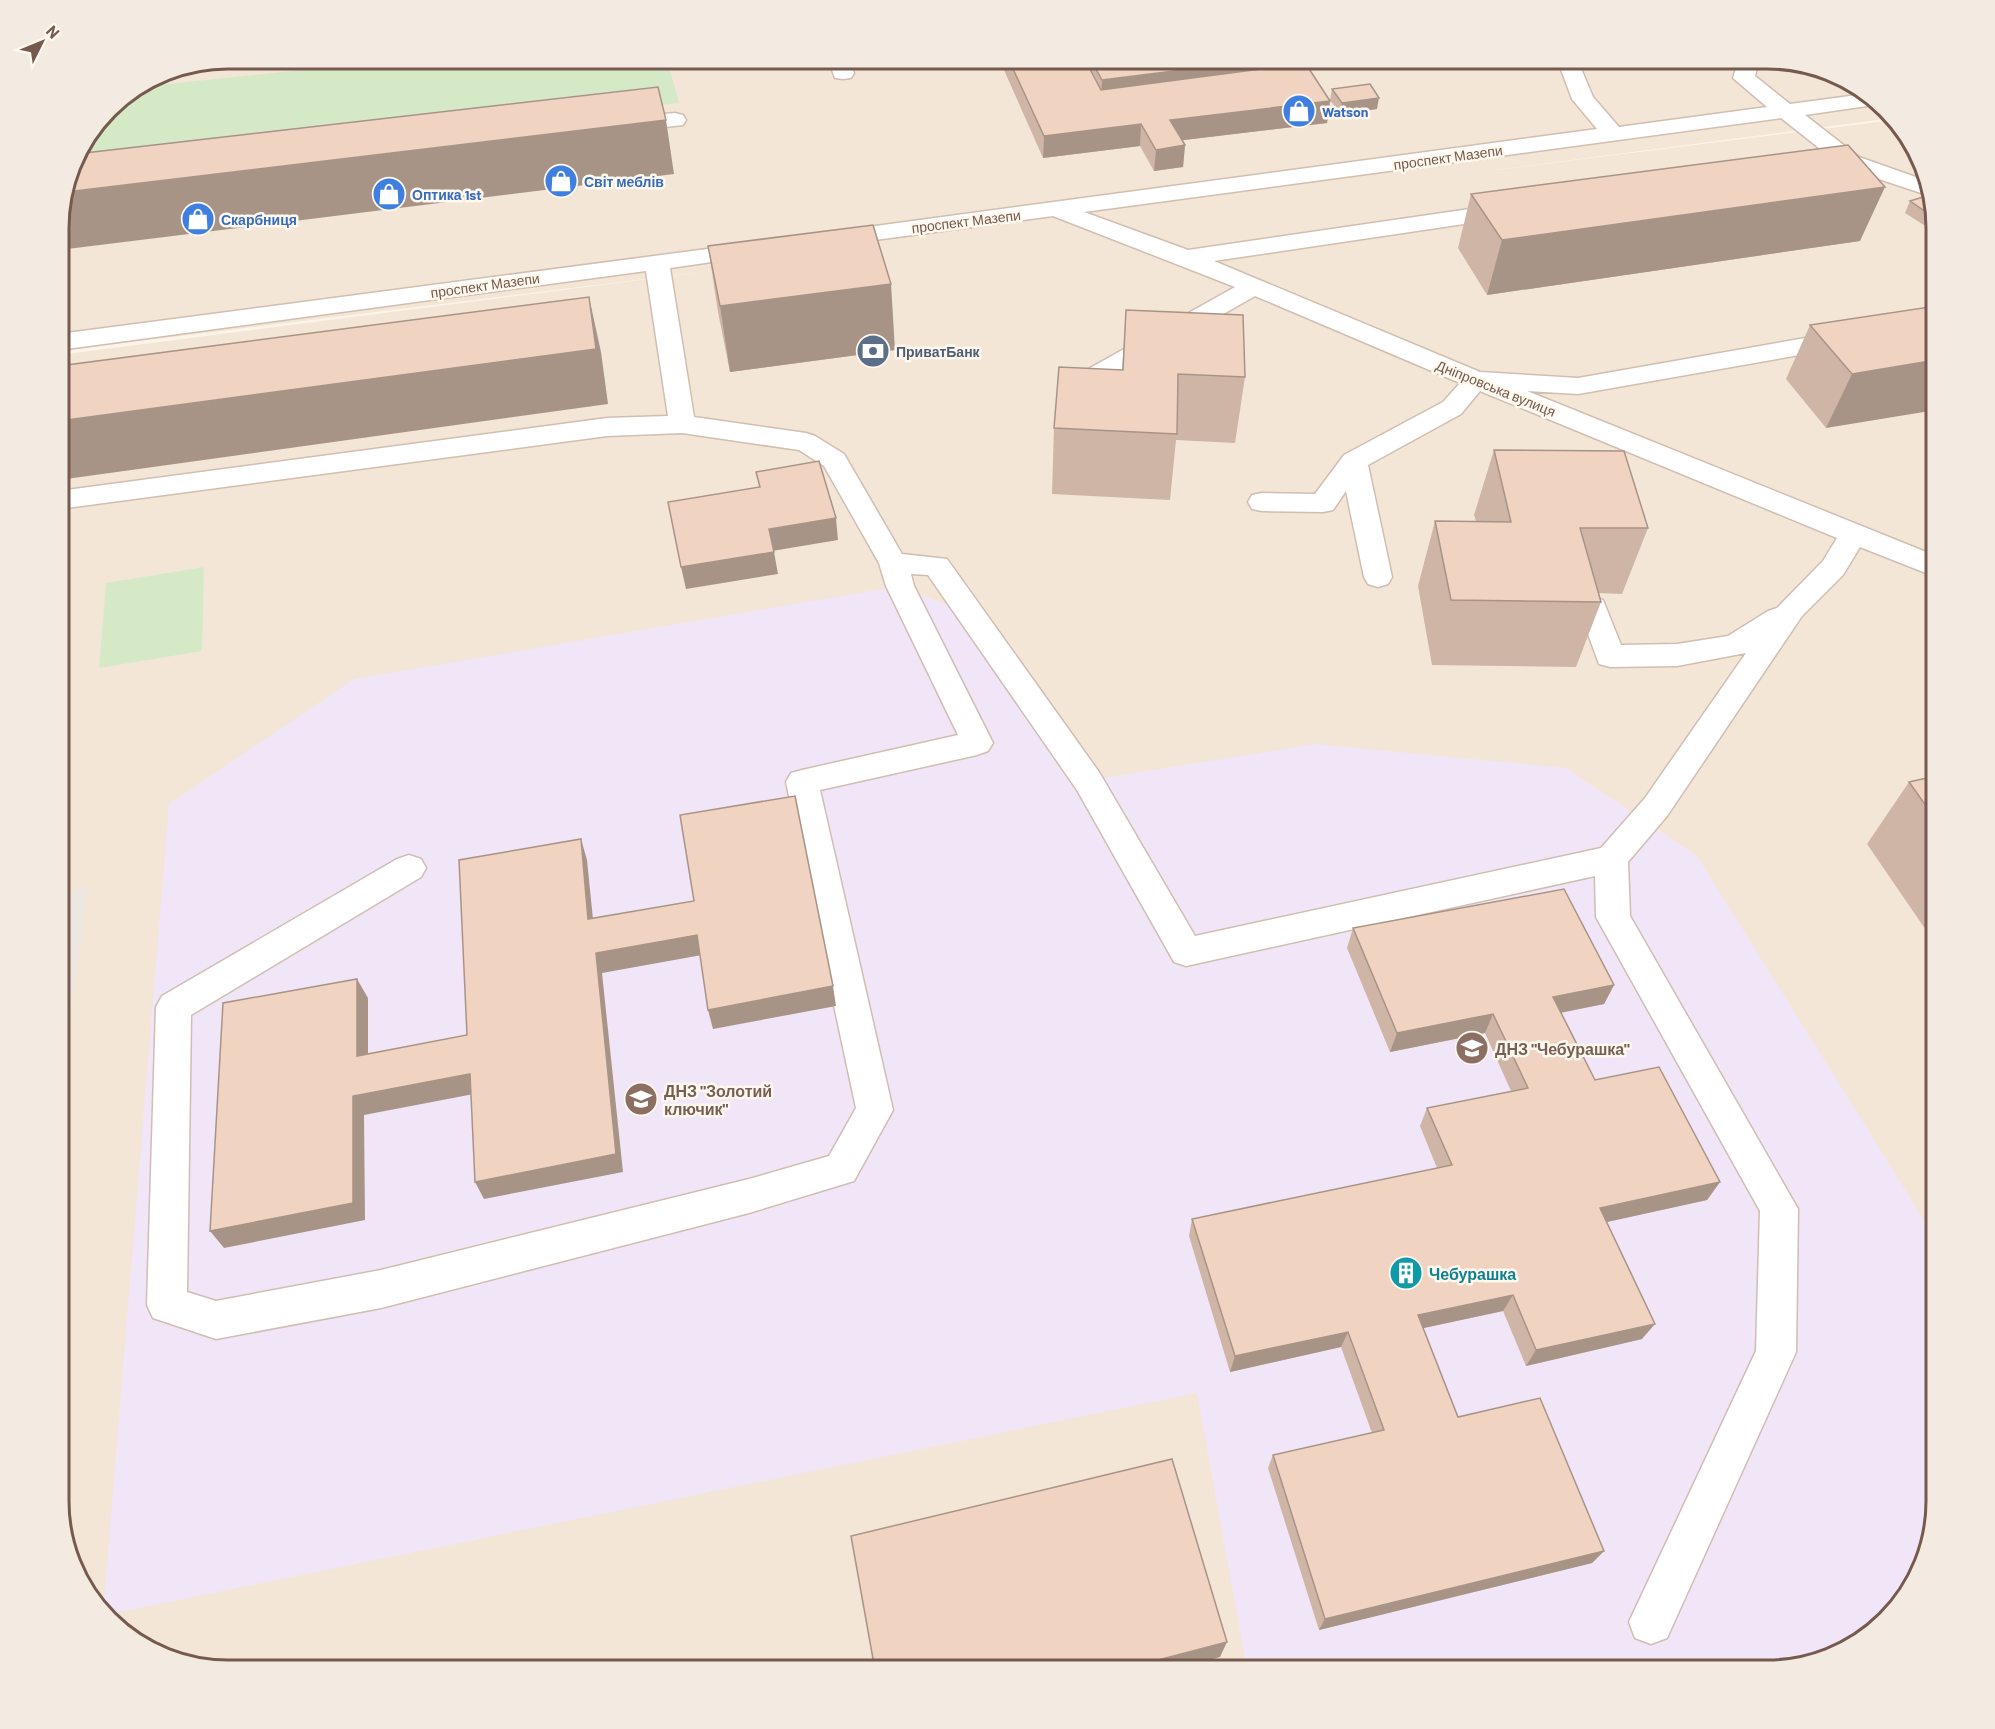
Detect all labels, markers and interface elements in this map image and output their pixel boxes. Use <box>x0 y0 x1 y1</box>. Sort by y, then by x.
north arrow <box>12 12 72 72</box>
text: N <box>43 21 64 42</box>
shop icon: Watson <box>1281 93 1317 129</box>
place label: Watson <box>1322 103 1368 120</box>
street label: проспект Мазепи <box>1392 141 1504 173</box>
shop icon: Світ меблів <box>543 163 579 199</box>
place label: Світ меблів <box>584 173 664 190</box>
shop icon: Оптика 1st <box>371 176 407 212</box>
place label: Оптика 1st <box>412 186 482 203</box>
shop icon: Скарбниця <box>180 201 216 237</box>
street label: проспект Мазепи <box>910 206 1022 236</box>
place label: Скарбниця <box>221 211 297 228</box>
street label: проспект Мазепи <box>429 269 541 301</box>
bank icon: ПриватБанк <box>855 333 891 369</box>
place label: ПриватБанк <box>896 343 981 360</box>
street label: Дніпровська вулиця <box>1434 356 1558 420</box>
school or university icon: ДНЗ "Чебурашка" <box>1454 1030 1490 1066</box>
place label: ДНЗ "Чебурашка" <box>1495 1039 1630 1058</box>
school or university icon: ДНЗ "Золотий ключик" <box>623 1081 659 1117</box>
place label: ДНЗ "Золотий ключик" <box>664 1081 772 1118</box>
building icon: Чебурашка <box>1388 1255 1424 1291</box>
place label: Чебурашка <box>1429 1264 1516 1283</box>

